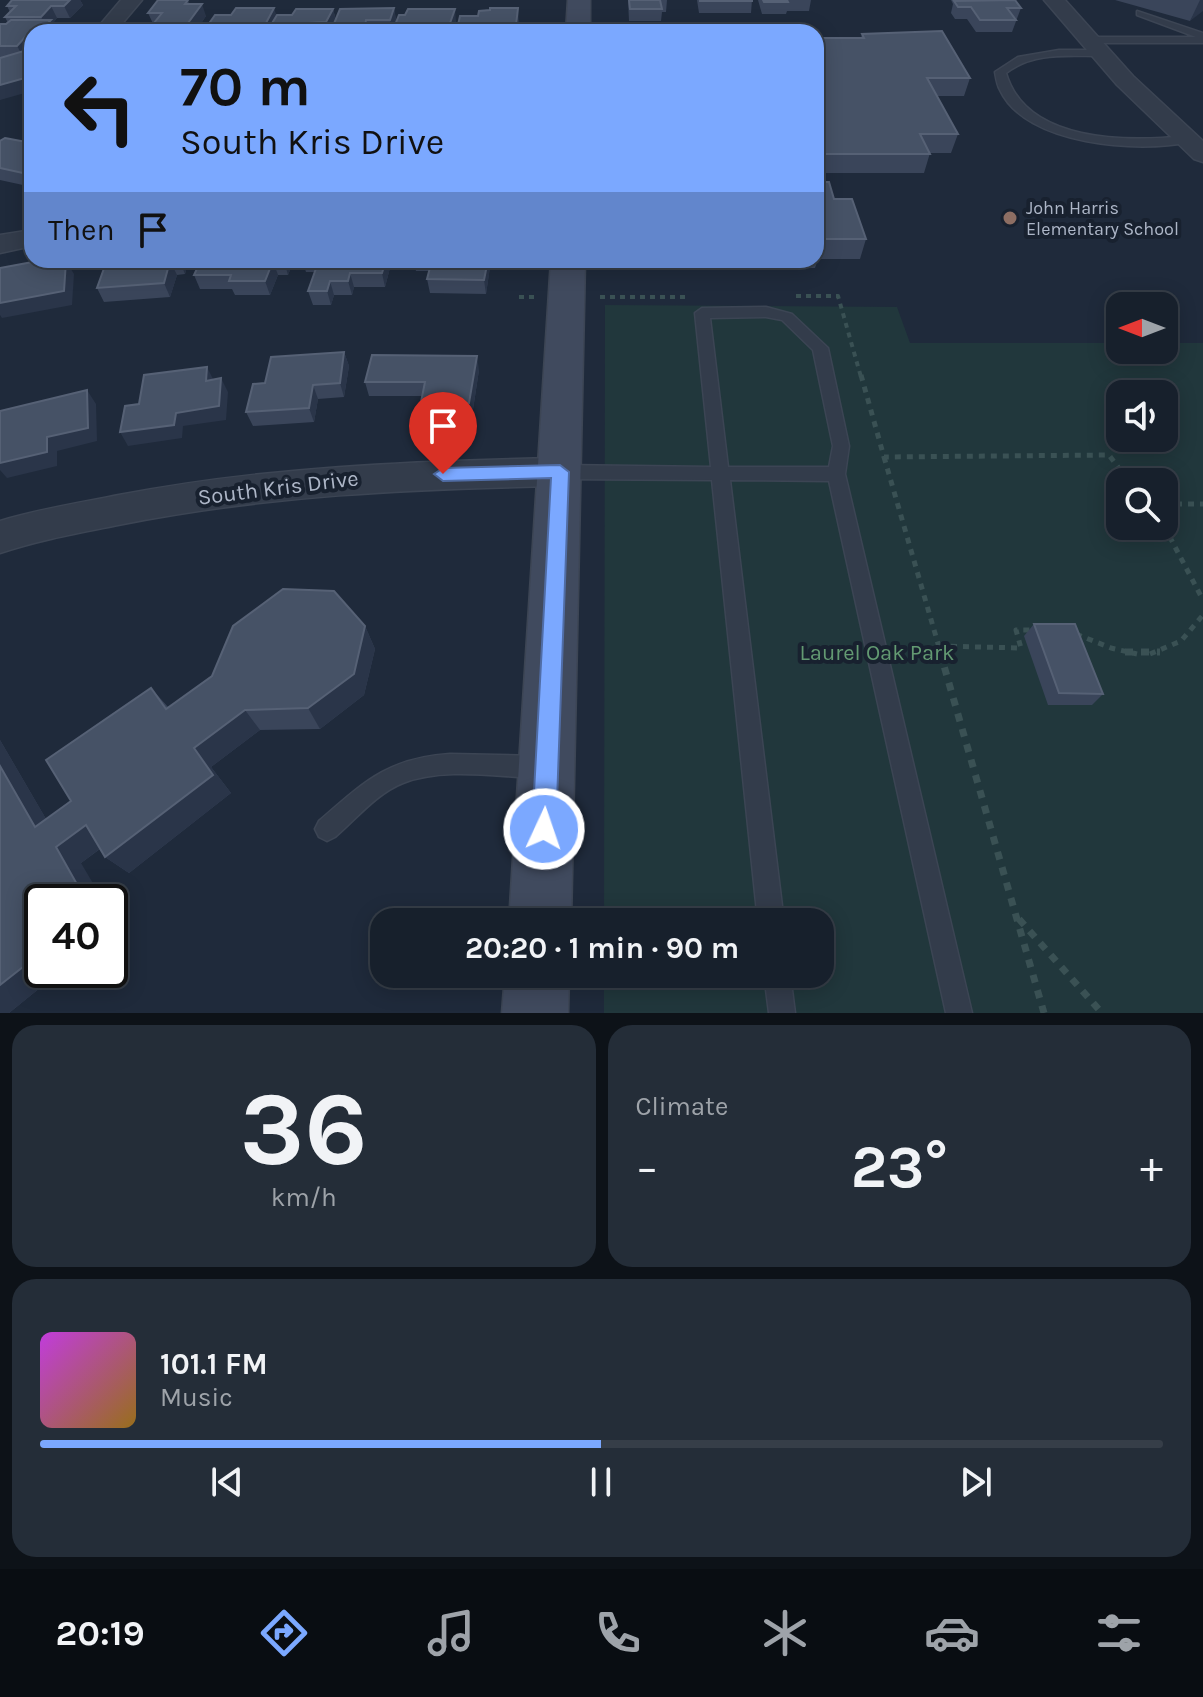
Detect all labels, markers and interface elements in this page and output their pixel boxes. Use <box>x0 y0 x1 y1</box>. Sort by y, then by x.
text: 70 m <box>180 54 311 119</box>
icon: left <box>48 56 152 160</box>
text: South Kris Drive <box>180 121 444 163</box>
place label: John Harris Elementary School <box>1026 197 1179 240</box>
icon: arrive <box>131 208 175 252</box>
marker: John Harris Elementary School <box>1001 209 1019 227</box>
text: Then <box>48 212 115 248</box>
north arrow <box>1106 292 1178 364</box>
map controls <box>1106 292 1178 540</box>
button: sound <box>1106 380 1178 452</box>
pin <box>409 392 477 474</box>
icon: arrive <box>421 404 465 448</box>
street label: South Kris Drive <box>196 465 360 511</box>
button: search <box>1106 468 1178 540</box>
park label: Laurel Oak Park <box>800 640 954 666</box>
position arrow <box>502 787 586 871</box>
speed limit sign: 40 <box>24 884 128 988</box>
text: 20:20 · 1 min · 90 m <box>465 930 739 966</box>
text: 36 <box>240 1069 368 1190</box>
text: Climate <box>636 1091 728 1122</box>
text: 23° <box>851 1132 948 1202</box>
text: − <box>636 1142 659 1193</box>
text: + <box>1140 1142 1163 1193</box>
text: km/h <box>271 1182 337 1213</box>
text: 101.1 FM <box>160 1346 268 1382</box>
text: Music <box>160 1382 233 1413</box>
icon: previous <box>205 1460 249 1504</box>
icon: pause <box>579 1460 623 1504</box>
icon: next <box>954 1460 998 1504</box>
icon: directions <box>256 1605 312 1661</box>
icon: music <box>423 1605 479 1661</box>
icon: phone <box>590 1605 646 1661</box>
icon: climate <box>757 1605 813 1661</box>
icon: car <box>924 1605 980 1661</box>
icon: filters <box>1091 1605 1147 1661</box>
text: 20:19 <box>56 1612 145 1654</box>

